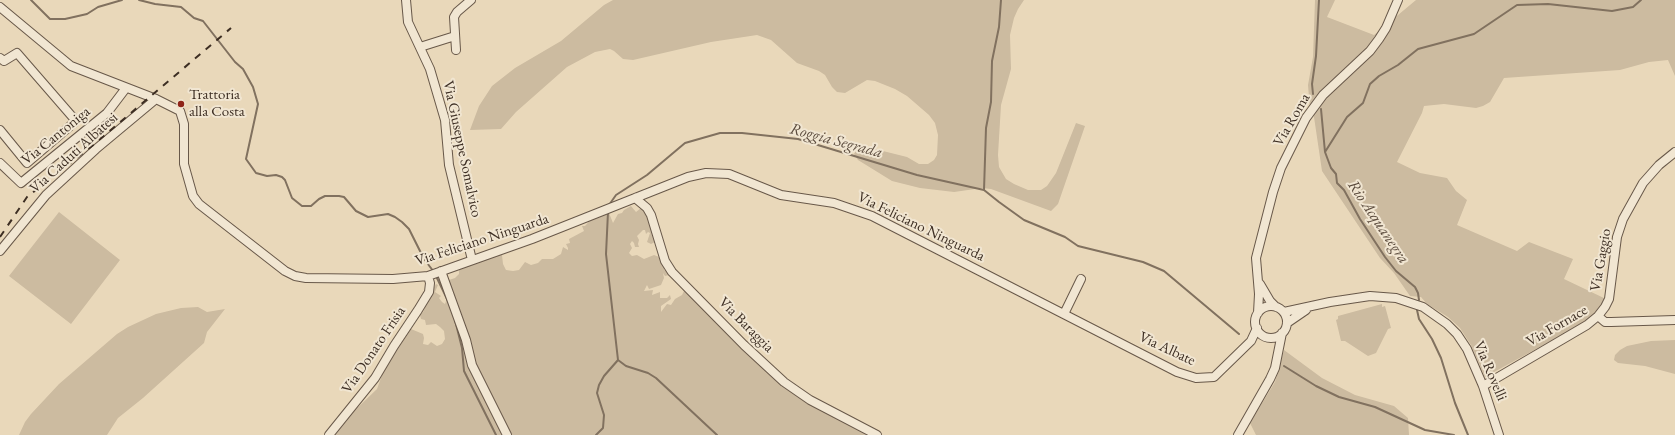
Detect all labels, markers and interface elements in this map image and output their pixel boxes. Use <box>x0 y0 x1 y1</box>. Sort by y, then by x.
street label: Via Giuseppe Somalvico <box>439 79 485 219</box>
place label: Trattoria alla Costa <box>189 86 245 121</box>
street label: Via Roma <box>1270 90 1314 150</box>
marker: Trattoria alla Costa <box>176 99 186 109</box>
street label: Via Cantoniga <box>18 103 94 169</box>
street label: Via Caduti Albatesi <box>26 109 122 197</box>
water label: Roggia Segrada <box>788 119 884 163</box>
water label: Rio Acquanegra <box>1343 177 1413 267</box>
street label: Via Feliciano Ninguarda <box>854 188 988 266</box>
street label: Via Feliciano Ninguarda <box>413 210 551 270</box>
street label: Via Gaggio <box>1587 227 1615 293</box>
street label: Via Baraggia <box>715 294 777 356</box>
street label: Via Fornace <box>1523 301 1591 351</box>
street label: Via Donato Frisia <box>338 303 410 397</box>
street label: Via Albate <box>1136 328 1198 370</box>
street label: Via Rovelli <box>1469 338 1511 404</box>

